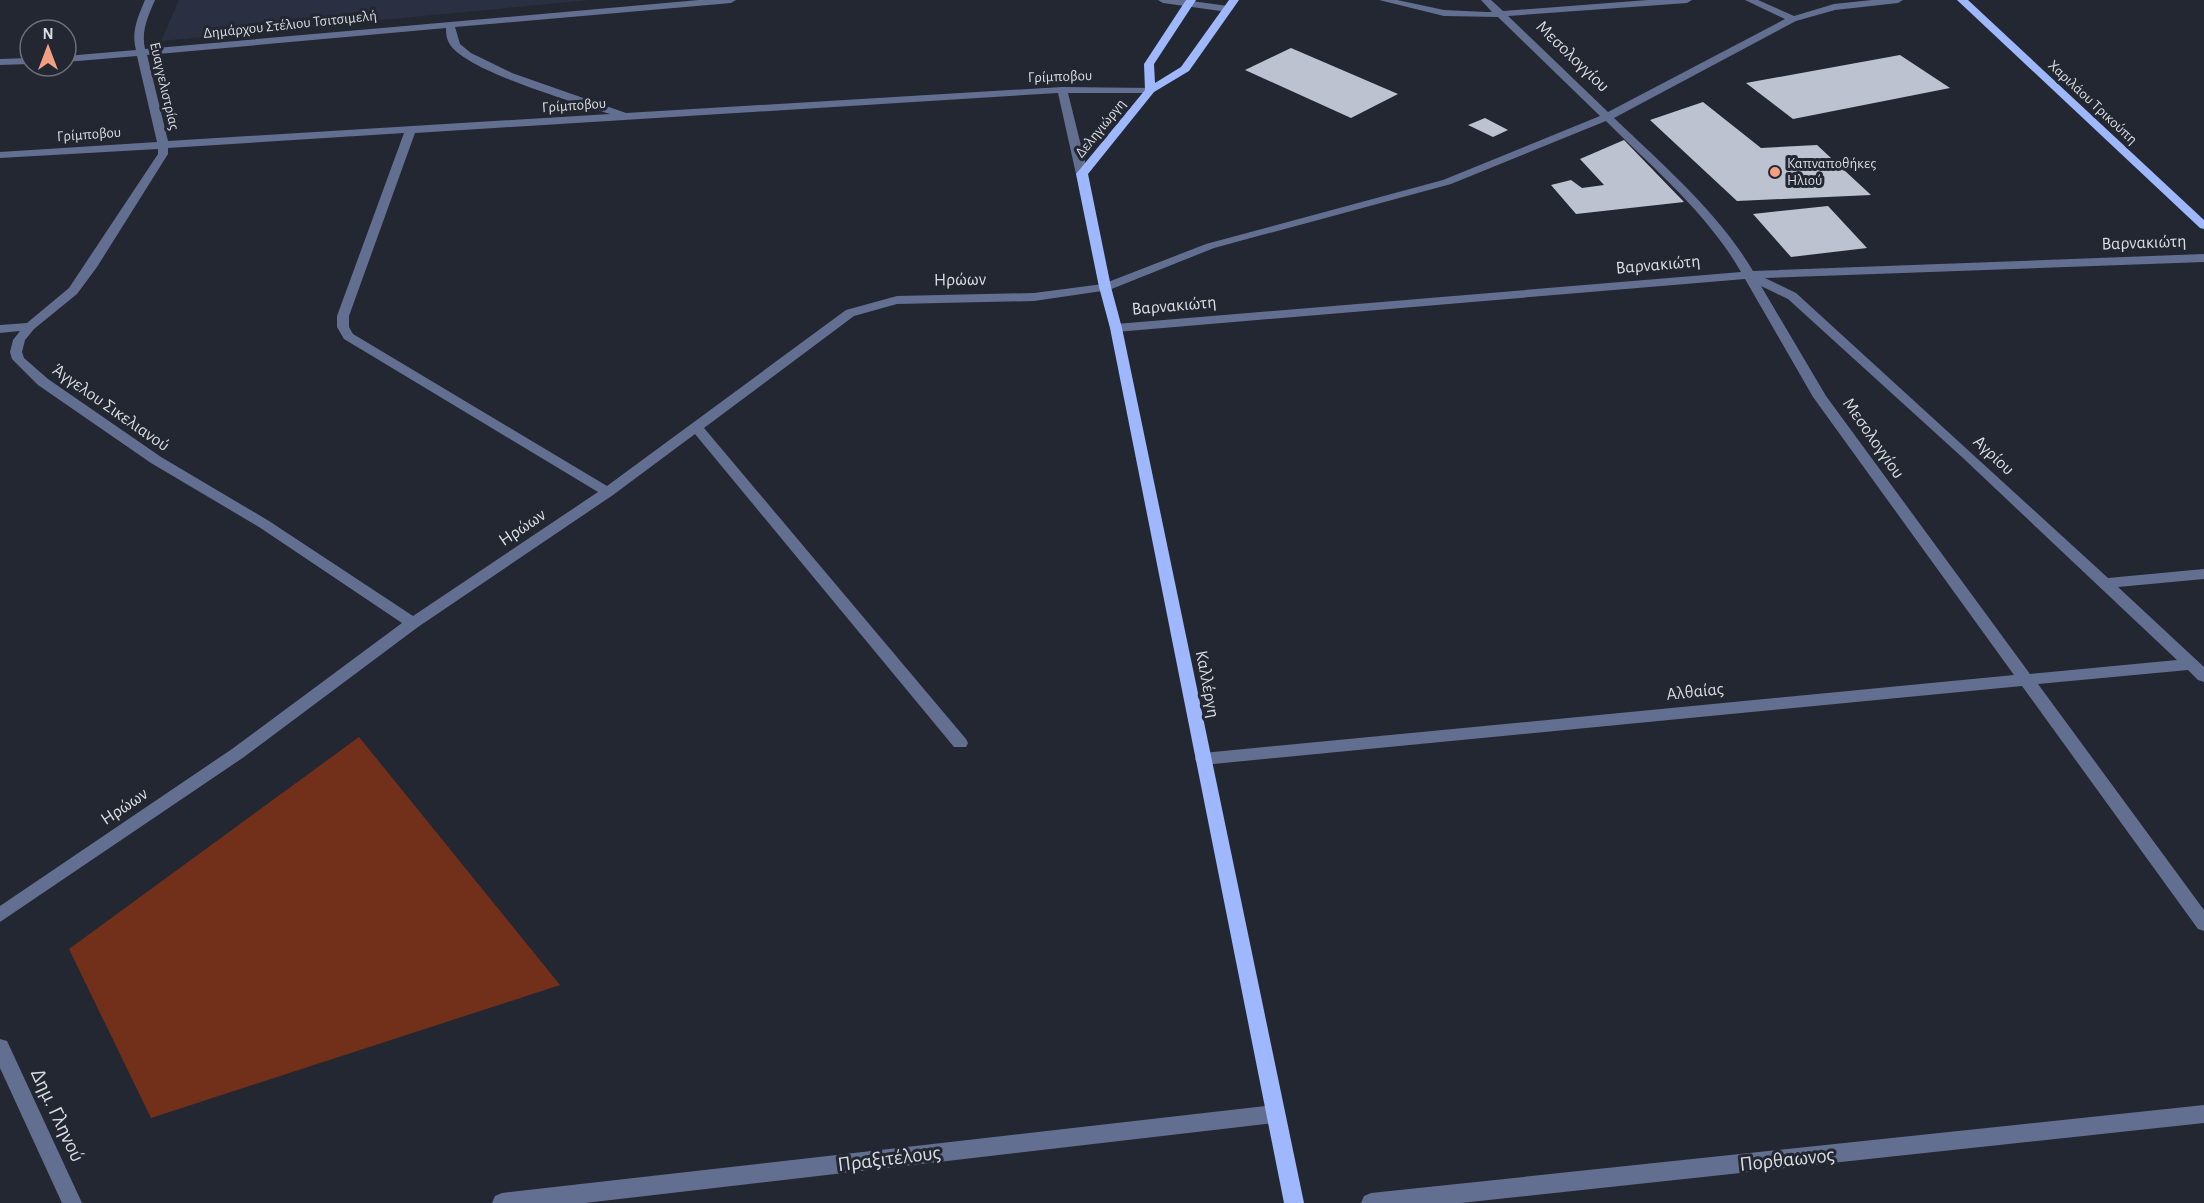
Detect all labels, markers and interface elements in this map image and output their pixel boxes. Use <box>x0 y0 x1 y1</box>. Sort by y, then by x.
street label: Δημάρχου Στέλιου Τσιτσιμελή <box>203 8 377 41</box>
street label: Μεσολογγίου <box>1532 17 1613 96</box>
north arrow <box>18 18 78 78</box>
text: N <box>42 26 54 42</box>
street label: Ευαγγελιστρίας <box>147 41 182 132</box>
street label: Χαριλάου Τρικούπη <box>2045 57 2140 147</box>
street label: Γρίμποβου <box>1028 68 1092 85</box>
street label: Γρίμποβου <box>541 96 607 115</box>
street label: Δεληγιώργη <box>1072 96 1128 160</box>
street label: Γρίμποβου <box>56 125 122 144</box>
place label: Καπναποθήκες Ηλιού <box>1787 156 1876 188</box>
marker: Καπναποθήκες Ηλιού <box>1768 165 1782 179</box>
street label: Βαρνακιώτη <box>2101 233 2187 253</box>
street label: Βαρνακιώτη <box>1615 252 1701 278</box>
street label: Ηρώων <box>934 271 987 289</box>
street label: Βαρνακιώτη <box>1131 293 1217 319</box>
street label: Άγγελου Σικελιανού <box>48 361 172 455</box>
street label: Μεσολογγίου <box>1839 394 1908 482</box>
street label: Αγρίου <box>1969 432 2018 479</box>
street label: Ηρώων <box>496 506 550 550</box>
street label: Καλλέργη <box>1192 649 1222 719</box>
street label: Αλθαίας <box>1665 679 1725 704</box>
street label: Ηρώων <box>98 785 152 829</box>
street label: Δημ. Γληνού <box>27 1065 88 1165</box>
street label: Πραξιτέλους <box>836 1142 942 1176</box>
street label: Πορθαωνος <box>1739 1144 1836 1175</box>

